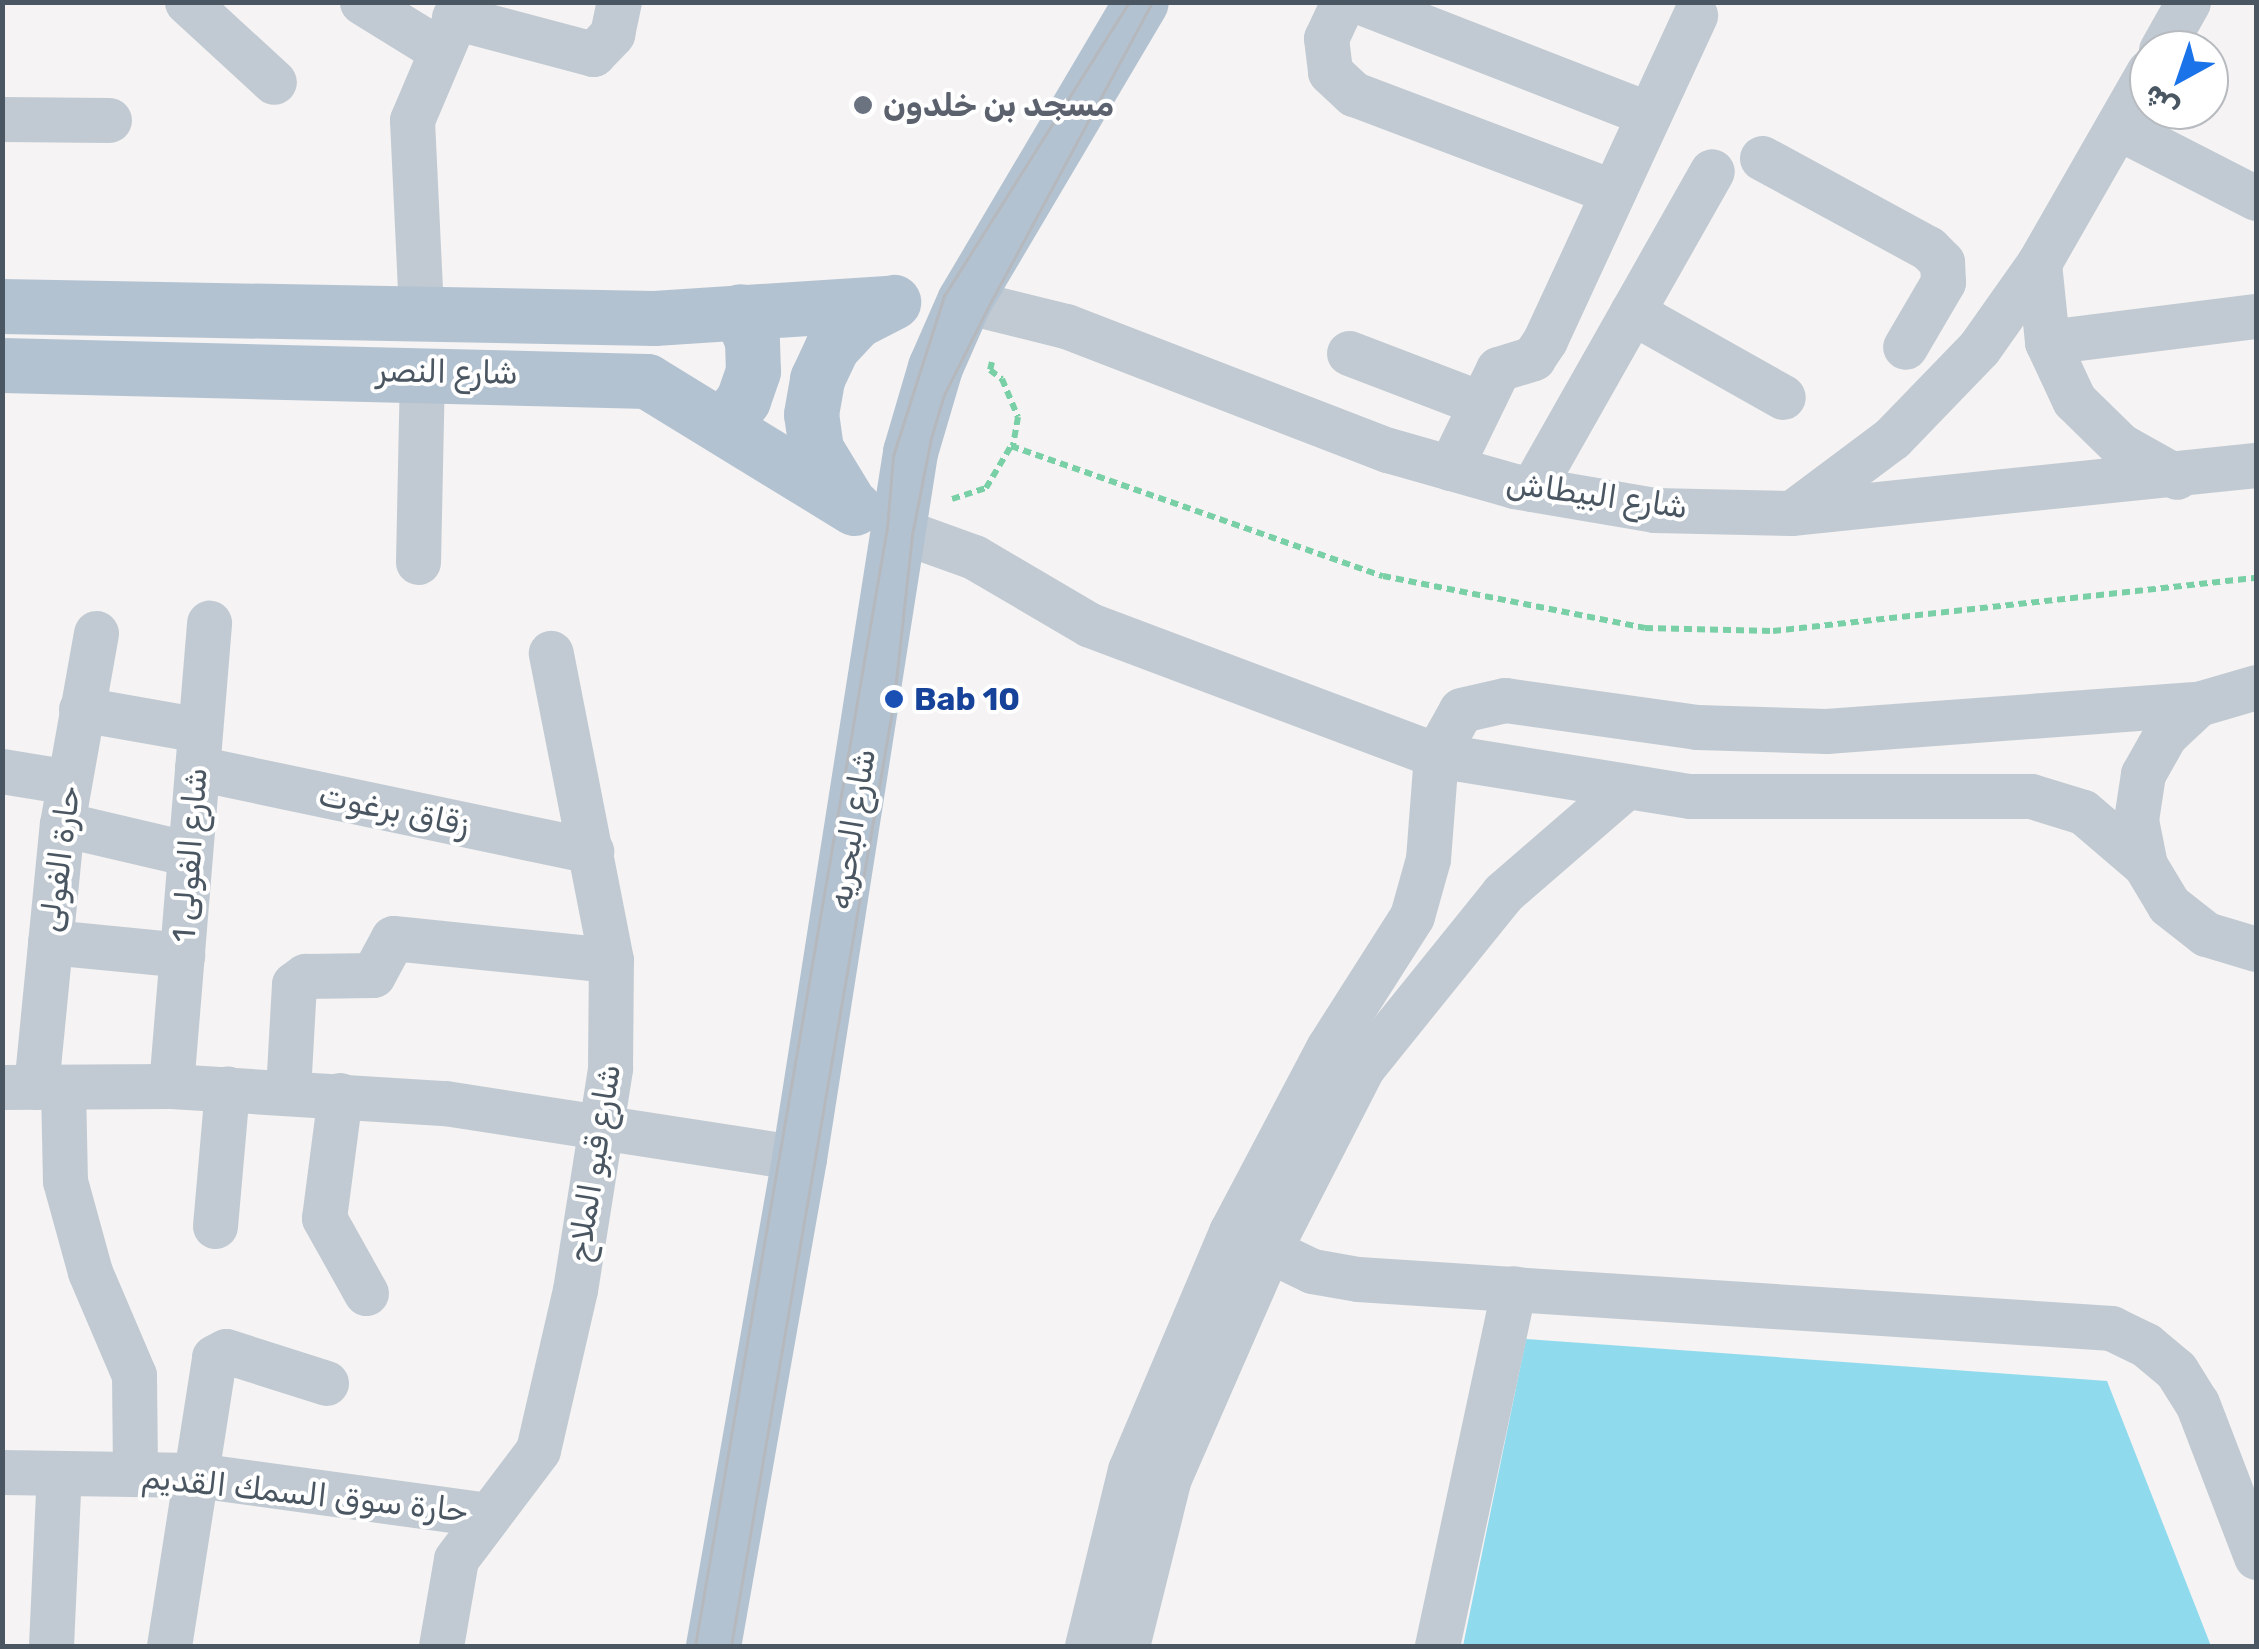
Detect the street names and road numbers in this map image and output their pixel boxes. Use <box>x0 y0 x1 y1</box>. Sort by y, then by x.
street label: شارع النصر <box>376 352 518 392</box>
street label: شارع البيطاش <box>1504 463 1690 527</box>
street label: شارع البحريه <box>820 746 884 912</box>
street label: شارع الفولى 1 <box>165 766 215 944</box>
street label: زقاق برغوت <box>315 775 473 845</box>
street label: حارة الفولى <box>32 783 88 935</box>
street label: شارع قبو الملاح <box>559 1062 629 1264</box>
street label: حارة سوق السمك القديم <box>140 1458 470 1530</box>

